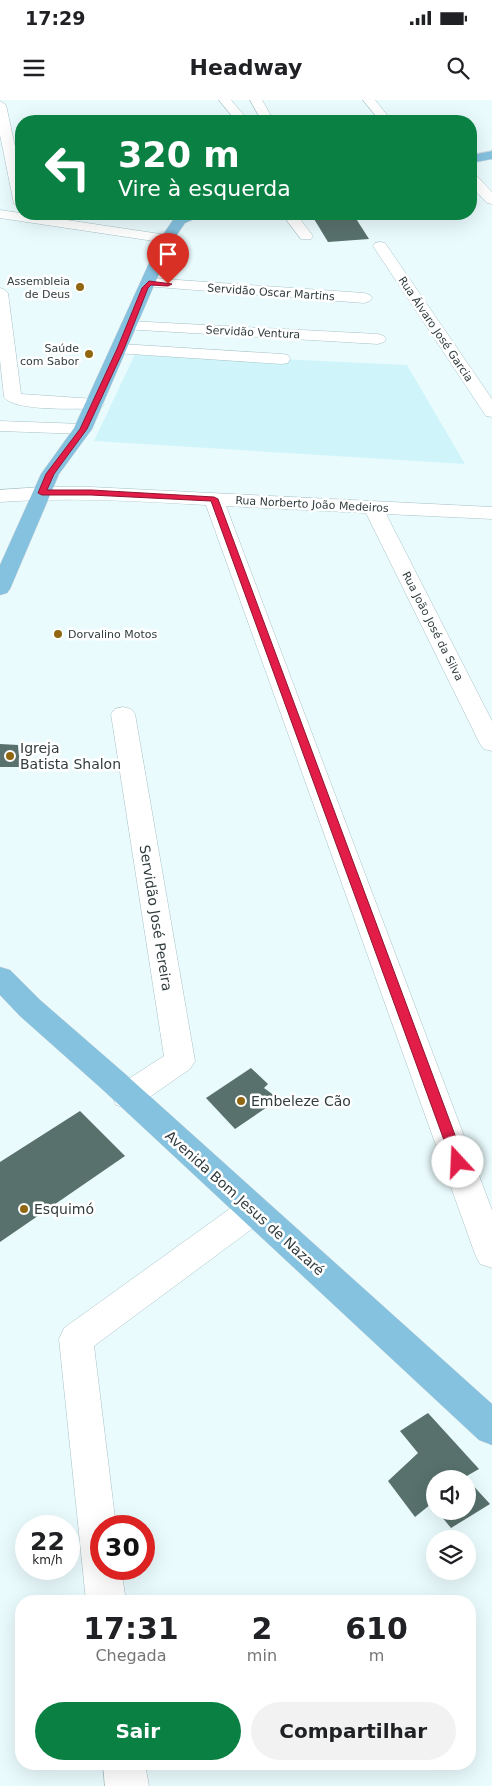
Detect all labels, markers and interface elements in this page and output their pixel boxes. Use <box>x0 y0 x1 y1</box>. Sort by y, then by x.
text: 17:29 <box>25 7 85 29</box>
icon: menu <box>20 54 48 82</box>
icon: search <box>444 54 472 82</box>
text: Headway <box>190 55 302 80</box>
icon: left <box>35 135 100 200</box>
text: 320 m <box>118 135 240 175</box>
text: Vire à esquerda <box>118 176 291 201</box>
pin <box>147 233 189 284</box>
icon: arrive <box>154 240 182 268</box>
street label: Rua Álvaro José Garcia <box>396 274 476 384</box>
place label: Assembleia de Deus <box>7 275 70 301</box>
marker: Assembleia de Deus <box>74 281 86 293</box>
street label: Servidão Oscar Martins <box>207 282 335 303</box>
street label: Servidão Ventura <box>205 324 301 341</box>
place label: Saúde com Sabor <box>20 342 79 368</box>
marker: Saúde com Sabor <box>83 348 95 360</box>
street label: Rua Norberto João Medeiros <box>235 494 389 515</box>
street label: Rua João José da Silva <box>399 569 466 683</box>
marker: Dorvalino Motos <box>52 628 64 640</box>
place label: Dorvalino Motos <box>68 628 158 641</box>
place label: Igreja Batista Shalon <box>20 740 121 772</box>
marker: Igreja Batista Shalon <box>4 750 16 762</box>
street label: Servidão José Pereira <box>137 844 175 992</box>
place label: Embeleze Cão <box>251 1093 351 1109</box>
marker: Embeleze Cão <box>235 1095 247 1107</box>
street label: Avenida Bom Jesus de Nazaré <box>162 1127 328 1279</box>
position arrow <box>431 1135 483 1187</box>
place label: Esquimó <box>34 1201 94 1217</box>
marker: Esquimó <box>18 1203 30 1215</box>
map controls <box>426 1470 476 1580</box>
button: sound <box>426 1470 476 1520</box>
speed limit sign: 30 <box>90 1515 155 1580</box>
text: 22 <box>30 1527 65 1556</box>
button: layers <box>426 1530 476 1580</box>
text: km/h <box>32 1553 63 1567</box>
text: 17:31 <box>83 1611 179 1646</box>
text: 2 <box>251 1611 272 1646</box>
text: 610 <box>345 1611 408 1646</box>
text: Chegada <box>95 1646 166 1665</box>
text: min <box>247 1646 277 1665</box>
text: m <box>369 1646 384 1665</box>
button: Sair <box>35 1702 241 1760</box>
button: Compartilhar <box>251 1702 456 1760</box>

